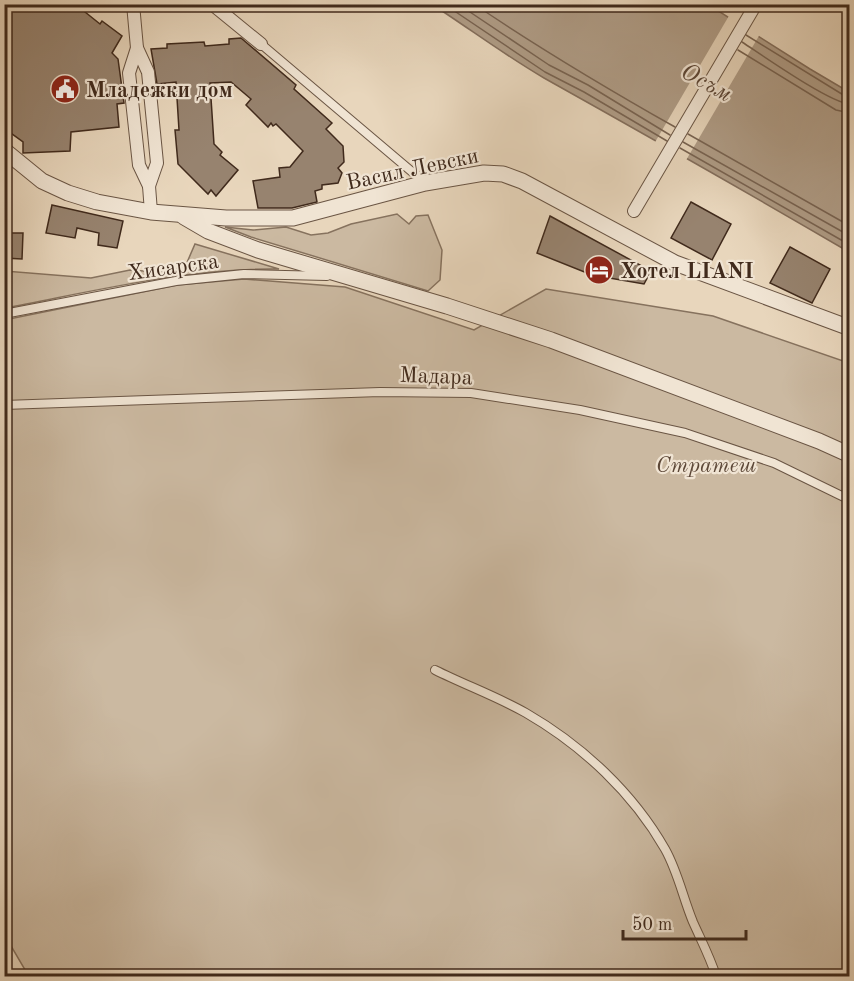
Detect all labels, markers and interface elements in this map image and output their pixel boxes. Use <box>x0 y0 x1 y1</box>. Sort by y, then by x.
water label: Осъм <box>676 60 736 107</box>
public building icon: Младежки дом <box>49 73 81 105</box>
place label: Младежки дом <box>86 80 233 102</box>
street label: Васил Левски <box>344 145 481 195</box>
street label: Хисарска <box>126 251 220 285</box>
hotel icon: Хотел LIANI <box>583 254 615 286</box>
place label: Хотел LIANI <box>620 261 754 283</box>
street label: Мадара <box>399 365 473 389</box>
park label: Стратеш <box>656 455 757 477</box>
scale bar <box>623 903 746 941</box>
text: 50 m <box>632 916 672 934</box>

